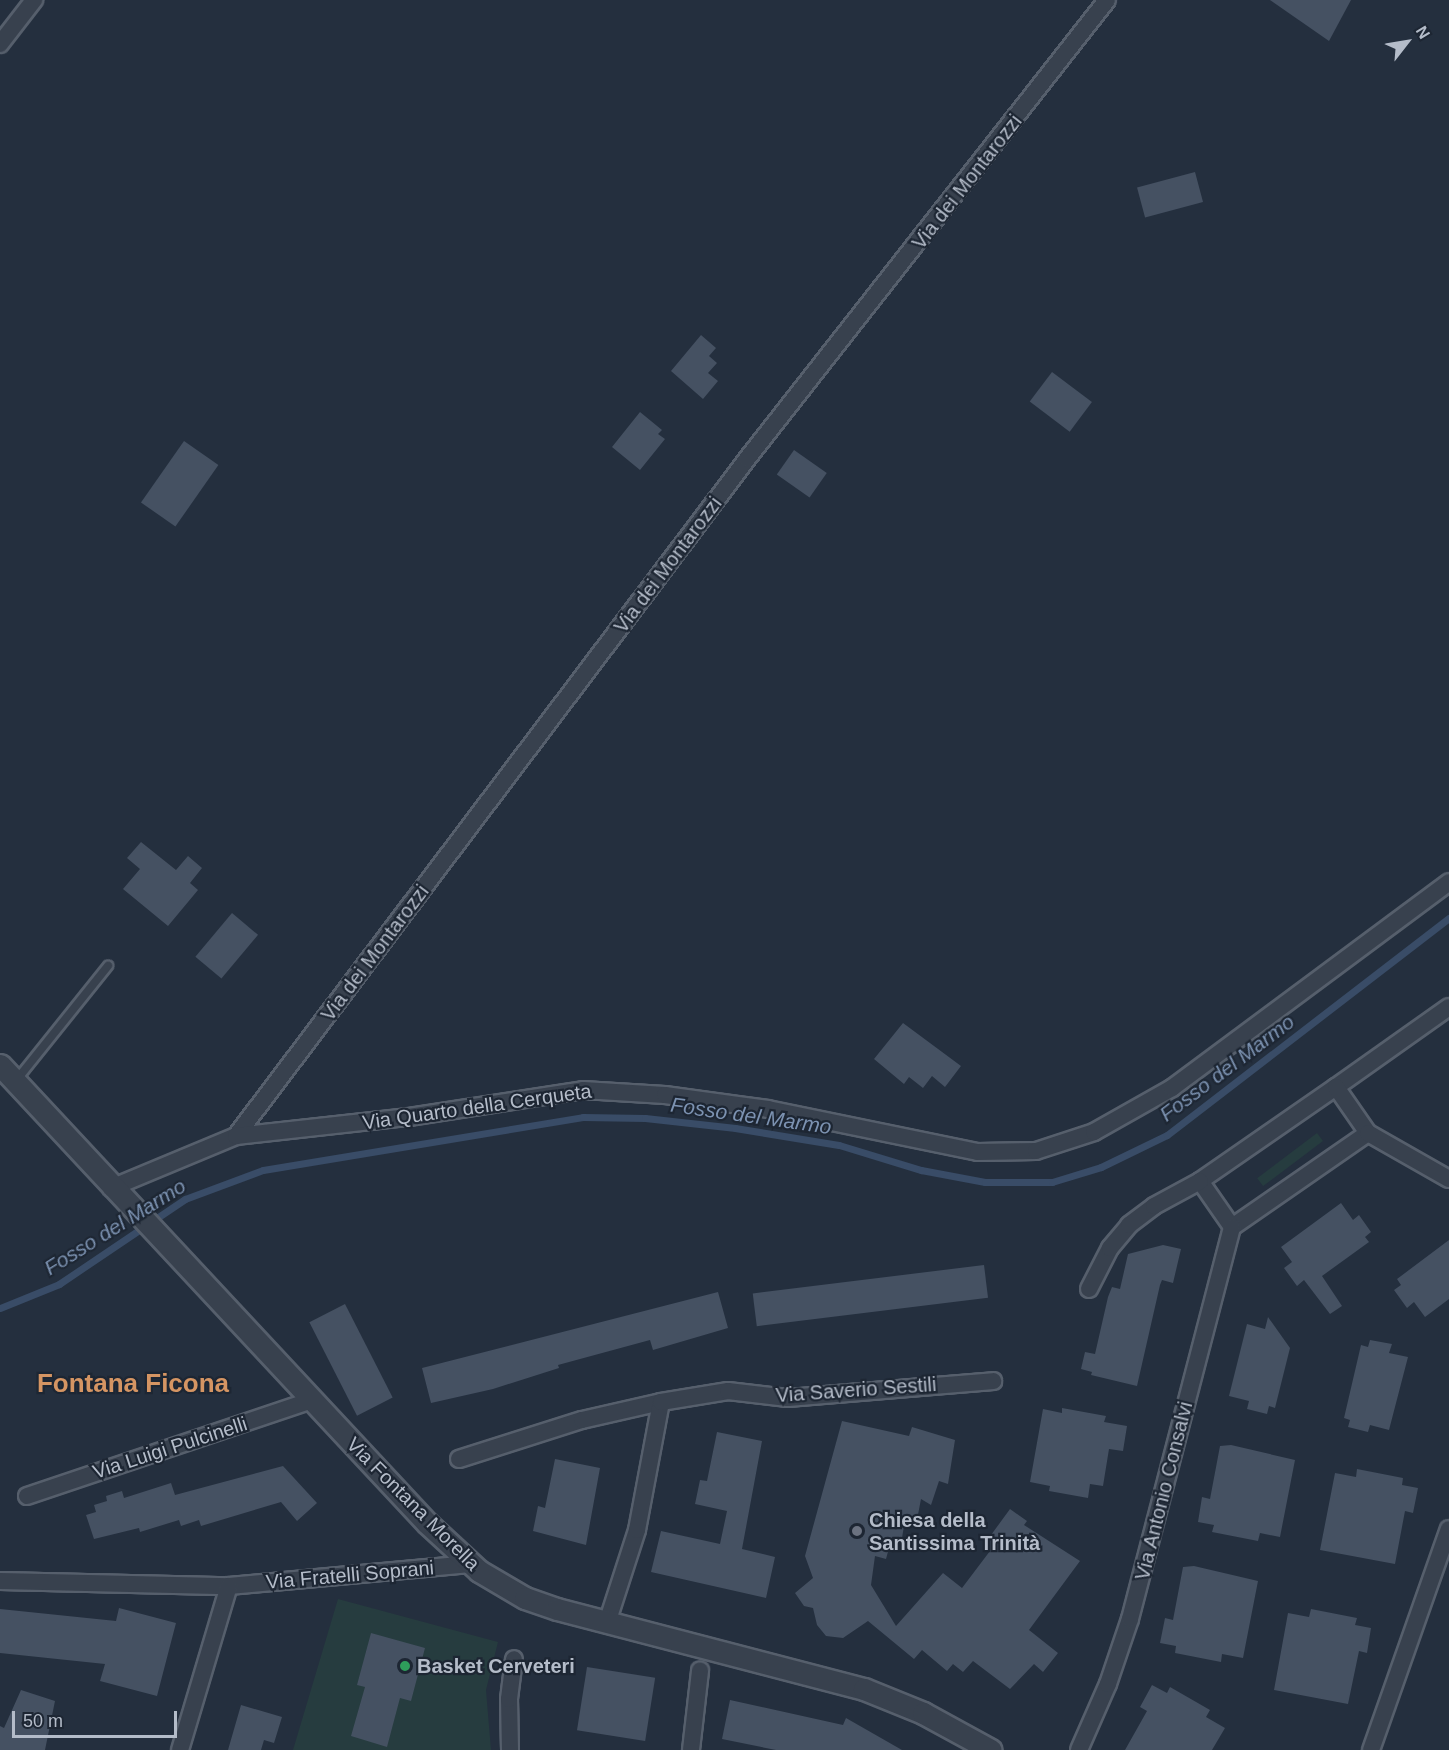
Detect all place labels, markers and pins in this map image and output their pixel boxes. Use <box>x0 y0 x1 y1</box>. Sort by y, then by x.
place label: Chiesa della Santissima Trinità <box>869 1508 1040 1555</box>
marker: Chiesa della Santissima Trinità <box>850 1524 864 1538</box>
place label: Basket Cerveteri <box>417 1654 575 1678</box>
marker: Basket Cerveteri <box>398 1659 412 1673</box>

